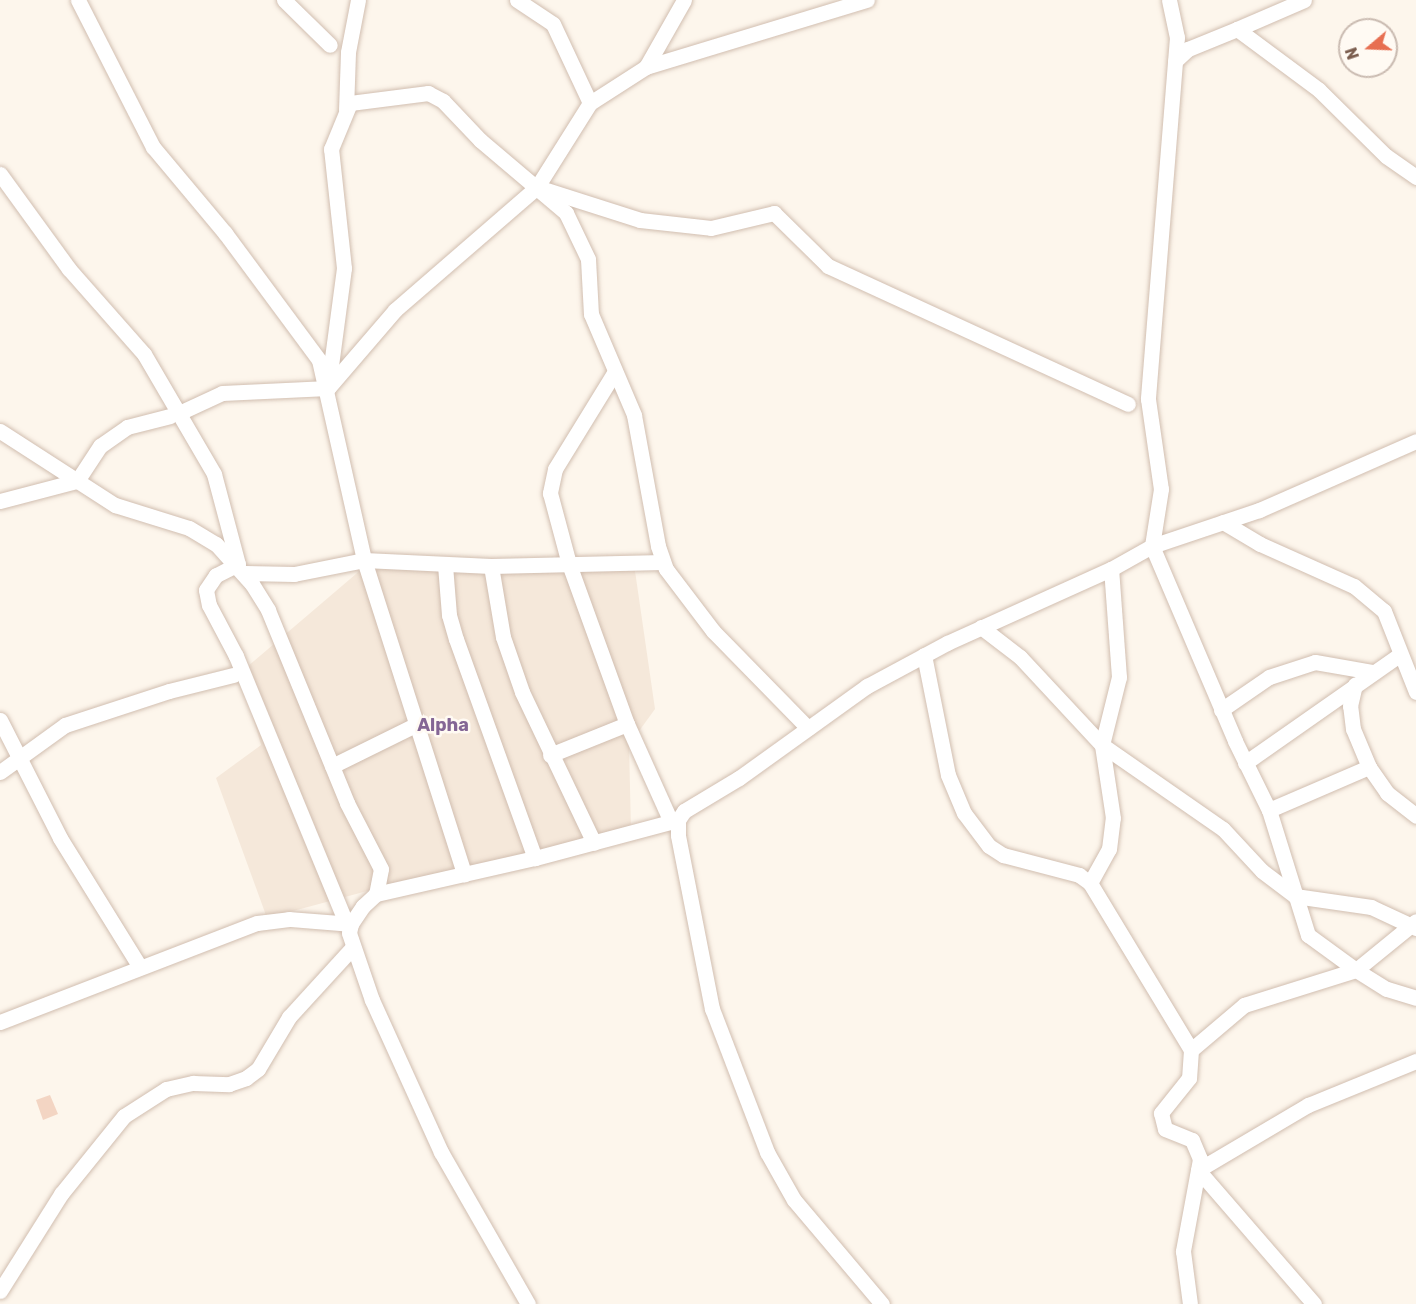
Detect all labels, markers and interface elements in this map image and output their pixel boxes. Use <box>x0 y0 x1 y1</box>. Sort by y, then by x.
north arrow <box>1338 18 1398 78</box>
text: N <box>1342 45 1363 62</box>
district label: Alpha <box>417 714 469 736</box>

